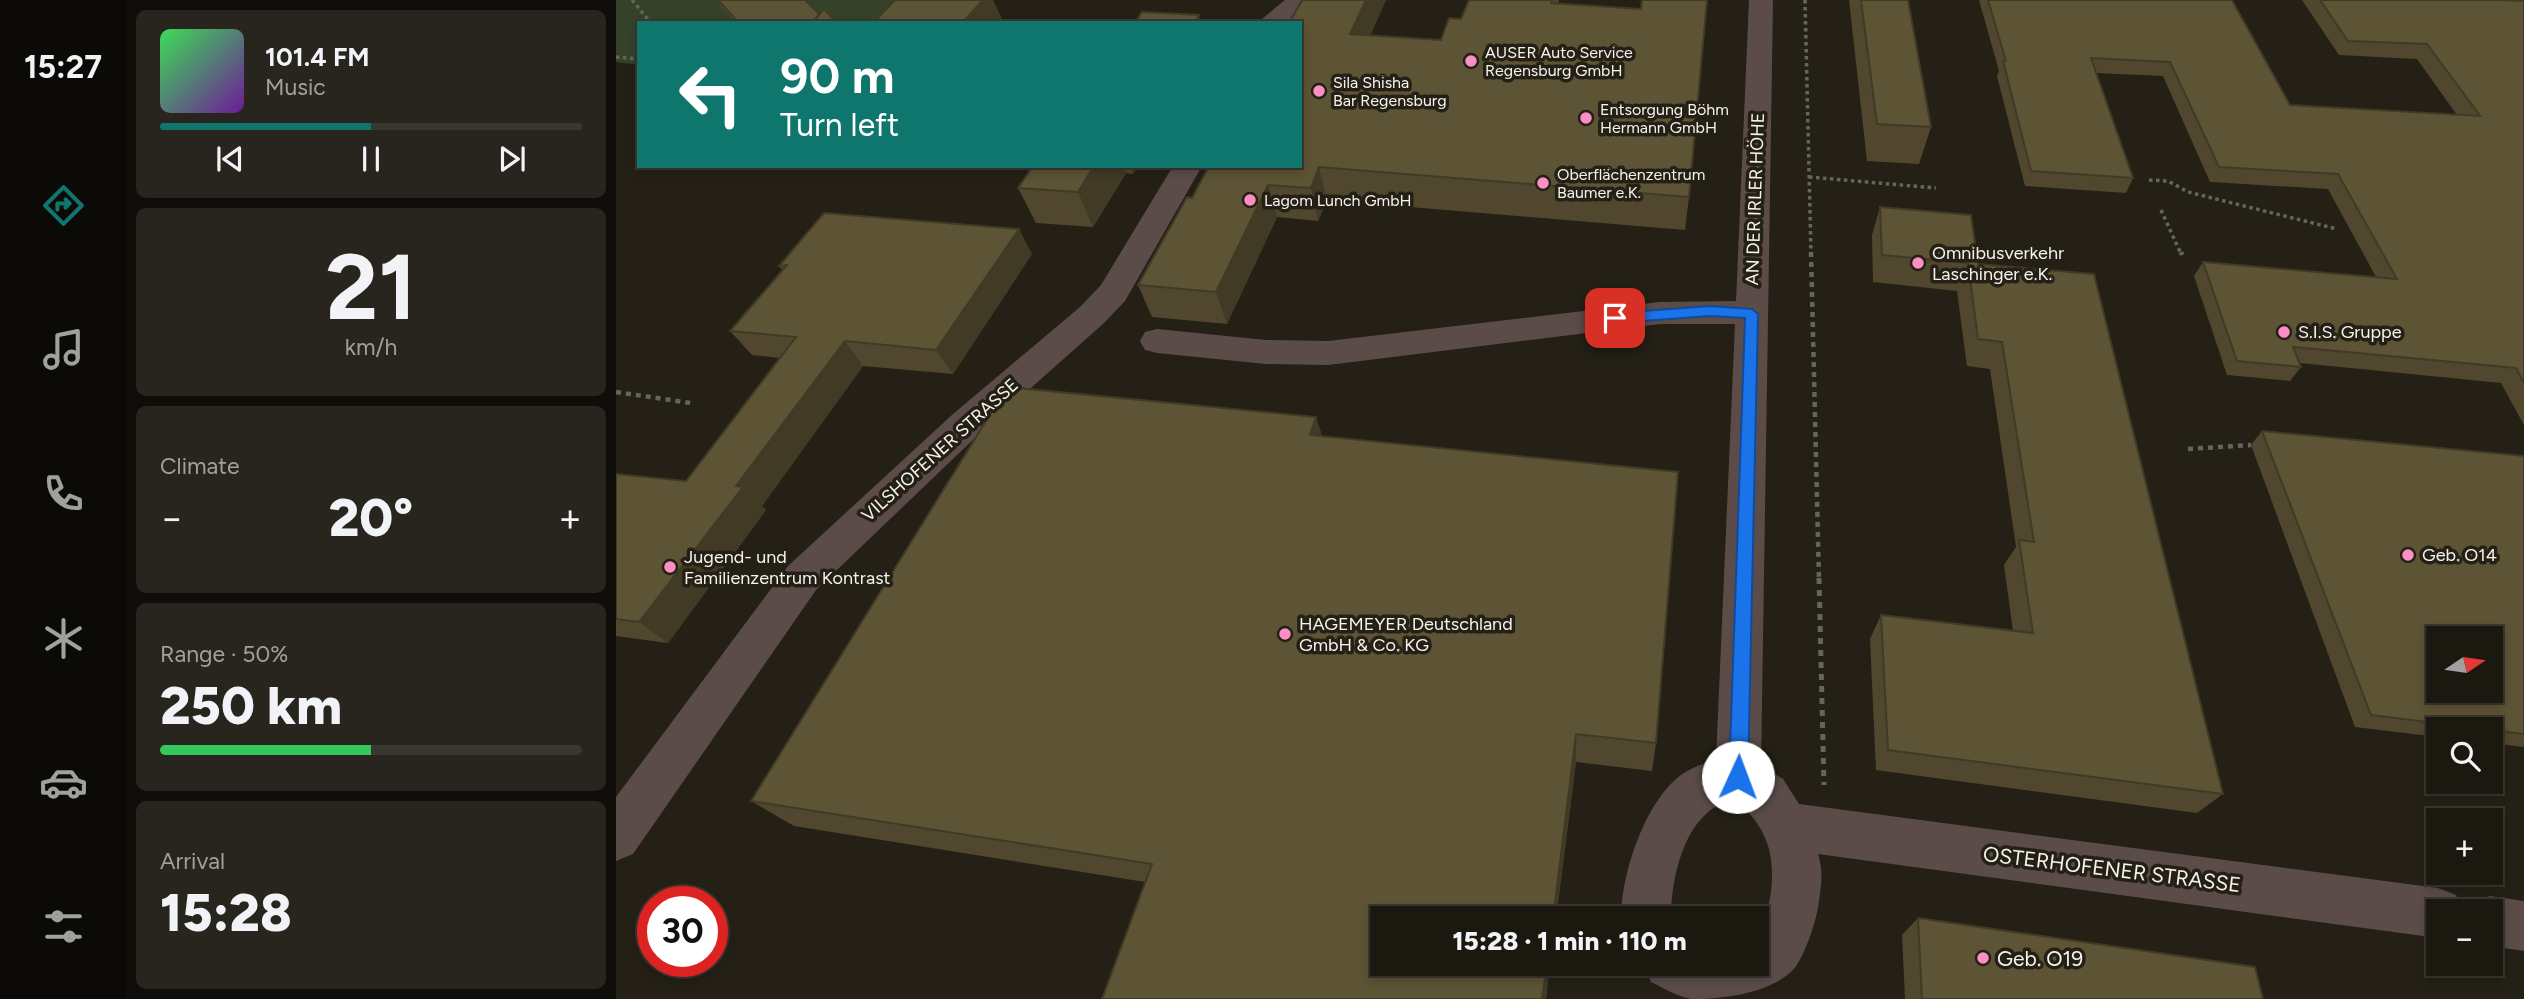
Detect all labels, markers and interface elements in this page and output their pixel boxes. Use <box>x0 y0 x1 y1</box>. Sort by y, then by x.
text: 101.4 FM <box>265 41 370 73</box>
place label: AUSER Auto Service Regensburg GmbH <box>1485 43 1633 80</box>
text: 90 m <box>780 46 895 105</box>
text: 15:27 <box>24 48 102 86</box>
icon: left <box>665 49 756 140</box>
marker: AUSER Auto Service Regensburg GmbH <box>1463 53 1479 69</box>
text: Music <box>265 73 326 101</box>
place label: Sila Shisha Bar Regensburg <box>1333 73 1447 110</box>
marker: Sila Shisha Bar Regensburg <box>1311 83 1327 99</box>
place label: Entsorgung Böhm Hermann GmbH <box>1600 100 1729 137</box>
text: Turn left <box>780 106 899 144</box>
marker: Entsorgung Böhm Hermann GmbH <box>1578 110 1594 126</box>
street label: AN DER IRLER HÖHE <box>1741 112 1769 286</box>
icon: previous <box>211 140 249 178</box>
icon: pause <box>352 140 390 178</box>
icon: next <box>493 140 531 178</box>
place label: Oberflächenzentrum Baumer e.K. <box>1557 165 1705 202</box>
marker: Oberflächenzentrum Baumer e.K. <box>1535 175 1551 191</box>
icon: directions <box>39 181 88 230</box>
place label: Lagom Lunch GmbH <box>1264 191 1412 210</box>
marker: Lagom Lunch GmbH <box>1242 192 1258 208</box>
text: 21 <box>325 233 417 342</box>
place label: Omnibusverkehr Laschinger e.K. <box>1932 242 2064 285</box>
marker: Omnibusverkehr Laschinger e.K. <box>1910 255 1926 271</box>
pin <box>1585 288 1645 348</box>
icon: arrive <box>1596 299 1634 337</box>
place label: S.I.S. Gruppe <box>2298 321 2402 343</box>
marker: S.I.S. Gruppe <box>2276 324 2292 340</box>
icon: music <box>39 325 88 374</box>
text: km/h <box>345 333 397 361</box>
street label: VILSHOFENER STRASSE <box>857 374 1023 526</box>
text: Climate <box>160 452 239 480</box>
icon: phone <box>39 469 88 518</box>
text: 20° <box>329 487 413 549</box>
text: − <box>160 495 184 541</box>
text: + <box>558 495 582 541</box>
place label: Geb. O14 <box>2422 544 2497 566</box>
place label: Jugend- und Familienzentrum Kontrast <box>684 546 891 589</box>
marker: Geb. O14 <box>2400 547 2416 563</box>
marker: Jugend- und Familienzentrum Kontrast <box>662 559 678 575</box>
place label: HAGEMEYER Deutschland GmbH & Co. KG <box>1299 613 1513 656</box>
icon: climate <box>39 614 88 663</box>
marker: HAGEMEYER Deutschland GmbH & Co. KG <box>1277 626 1293 642</box>
north arrow <box>2426 626 2502 704</box>
map controls <box>2426 626 2503 976</box>
text: Range · 50% <box>160 640 288 668</box>
text: 250 km <box>160 675 342 737</box>
button: search <box>2426 717 2503 794</box>
position arrow <box>1701 740 1775 814</box>
icon: car <box>39 758 88 807</box>
button: + <box>2426 808 2503 885</box>
street label: OSTERHOFENER STRASSE <box>1982 841 2242 897</box>
text: Arrival <box>160 847 225 875</box>
text: 15:28 <box>160 882 292 944</box>
speed limit sign: 30 <box>637 886 728 977</box>
button: − <box>2426 899 2503 976</box>
icon: filters <box>39 902 88 951</box>
text: 15:28 · 1 min · 110 m <box>1452 925 1687 957</box>
place label: Geb. O19 <box>1997 946 2083 971</box>
marker: Geb. O19 <box>1975 950 1991 966</box>

